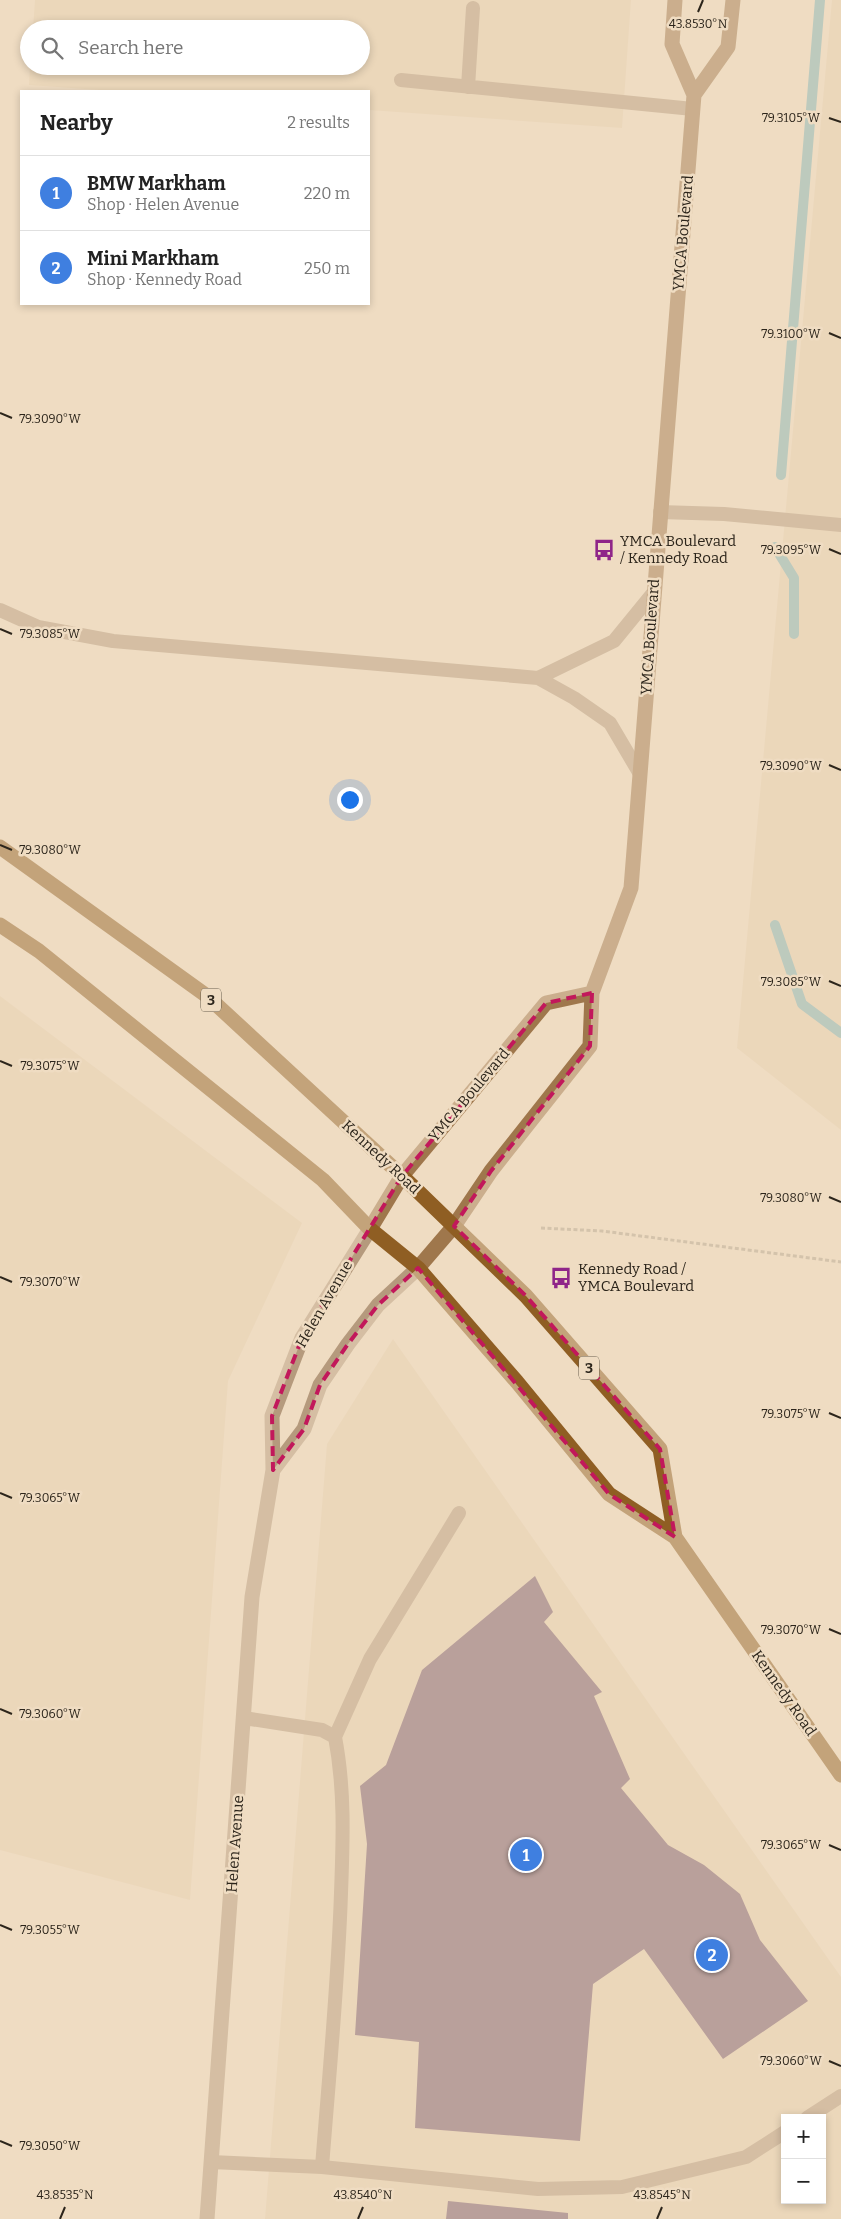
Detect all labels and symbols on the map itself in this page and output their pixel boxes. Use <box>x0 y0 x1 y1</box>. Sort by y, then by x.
text: 43.8530°N <box>669 17 728 31</box>
text: 79.3105°W <box>762 111 821 125</box>
street label: YMCA Boulevard <box>669 174 697 292</box>
text: 79.3100°W <box>761 327 821 341</box>
text: 79.3090°W <box>19 412 81 426</box>
place label: YMCA Boulevard / Kennedy Road <box>620 532 736 567</box>
bus stop icon: YMCA Boulevard / Kennedy Road <box>591 537 617 563</box>
text: 79.3095°W <box>761 543 822 557</box>
street label: YMCA Boulevard <box>637 578 663 696</box>
text: 79.3085°W <box>20 627 81 641</box>
text: 79.3090°W <box>760 759 822 773</box>
your location <box>337 787 363 813</box>
text: 79.3080°W <box>19 843 82 857</box>
text: 79.3085°W <box>761 975 822 989</box>
road number: 3 <box>201 988 221 1012</box>
street label: YMCA Boulevard <box>425 1045 513 1145</box>
text: 79.3075°W <box>21 1059 80 1073</box>
street label: Kennedy Road <box>338 1116 424 1198</box>
text: 79.3080°W <box>760 1191 823 1205</box>
street label: Helen Avenue <box>292 1257 356 1351</box>
place label: Kennedy Road / YMCA Boulevard <box>578 1260 694 1295</box>
bus stop icon: Kennedy Road / YMCA Boulevard <box>548 1265 574 1291</box>
text: 79.3070°W <box>20 1275 81 1289</box>
road number: 3 <box>579 1356 599 1380</box>
text: 79.3075°W <box>762 1407 821 1421</box>
text: 79.3065°W <box>20 1491 81 1505</box>
text: 79.3070°W <box>761 1623 822 1637</box>
street label: Kennedy Road <box>748 1647 820 1739</box>
text: 79.3060°W <box>19 1707 81 1721</box>
street label: Helen Avenue <box>223 1795 247 1893</box>
pin: 1 <box>510 1836 542 1874</box>
text: 79.3065°W <box>761 1838 822 1852</box>
text: 79.3055°W <box>20 1923 80 1937</box>
pin: 2 <box>696 1936 728 1974</box>
text: 79.3060°W <box>760 2054 822 2068</box>
text: 79.3050°W <box>20 2139 81 2153</box>
text: 43.8535°N <box>36 2188 94 2202</box>
text: 43.8540°N <box>334 2188 393 2202</box>
text: 43.8545°N <box>633 2188 691 2202</box>

